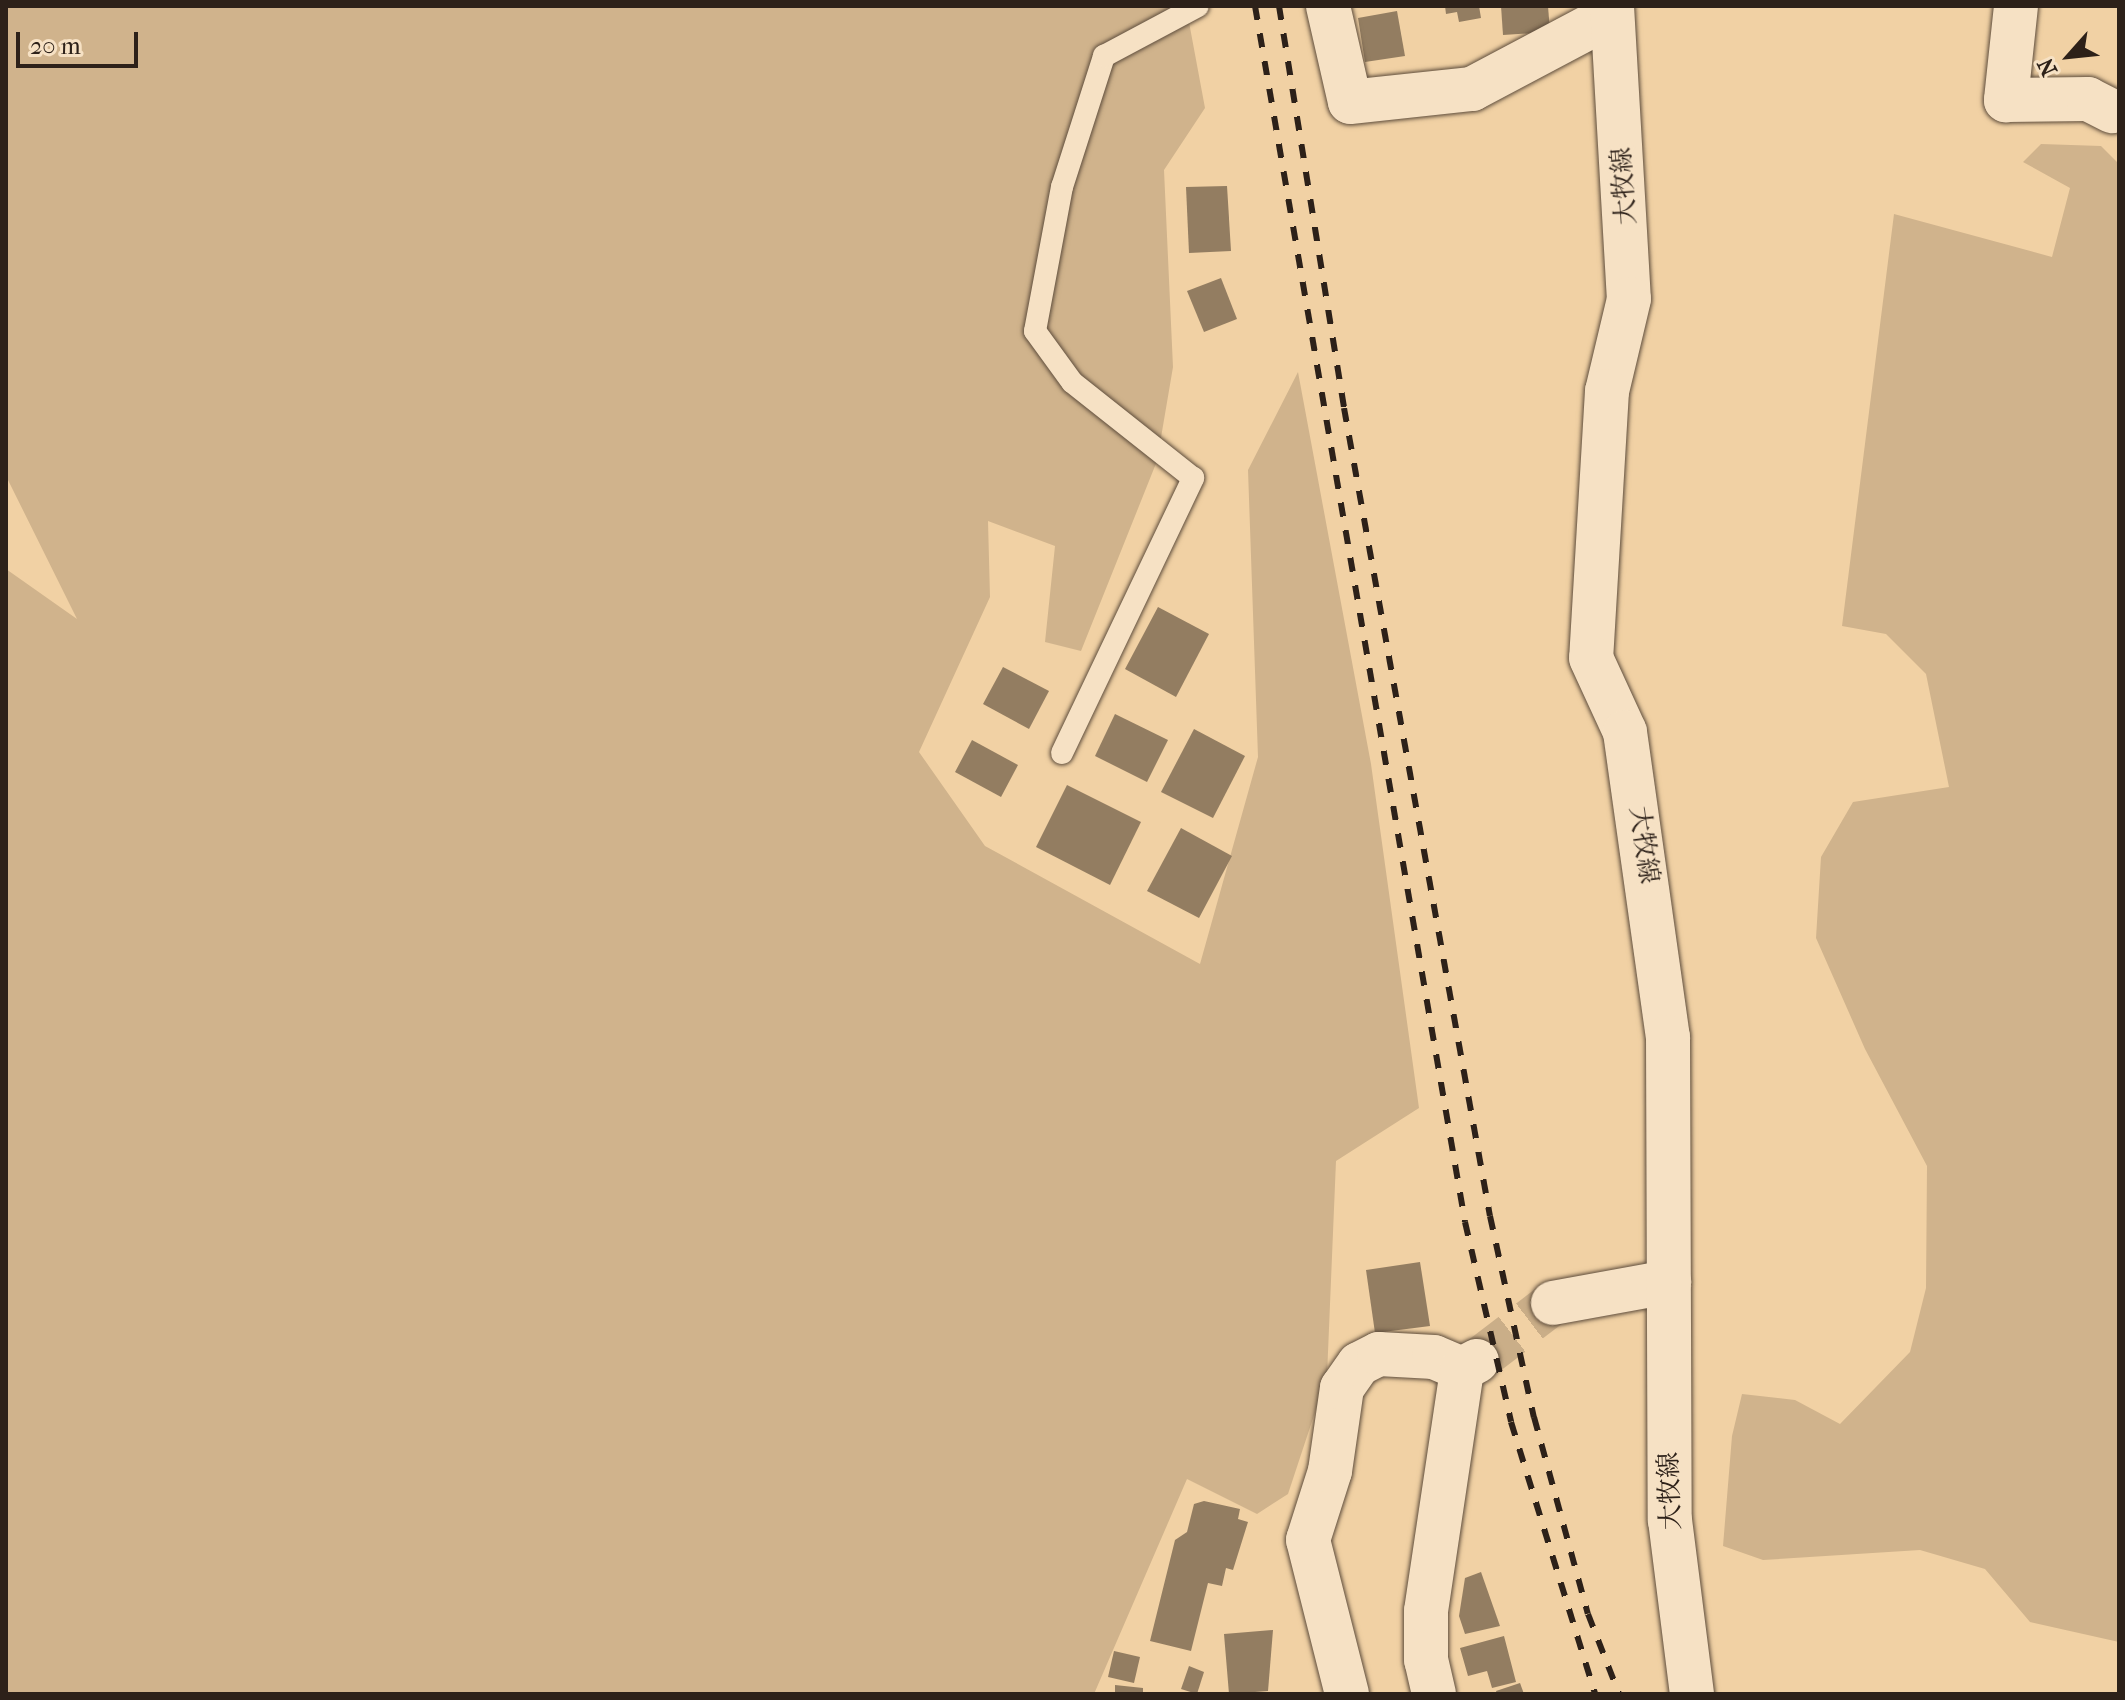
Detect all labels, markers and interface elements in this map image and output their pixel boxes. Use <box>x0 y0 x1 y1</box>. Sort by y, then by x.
scale bar <box>20 16 142 66</box>
north arrow <box>2029 16 2109 96</box>
text: 20 m <box>30 32 81 60</box>
text: N <box>2032 54 2063 80</box>
street label: 大牧線 <box>1606 146 1642 226</box>
street label: 大牧線 <box>1623 804 1665 886</box>
street label: 大牧線 <box>1653 1451 1687 1531</box>

